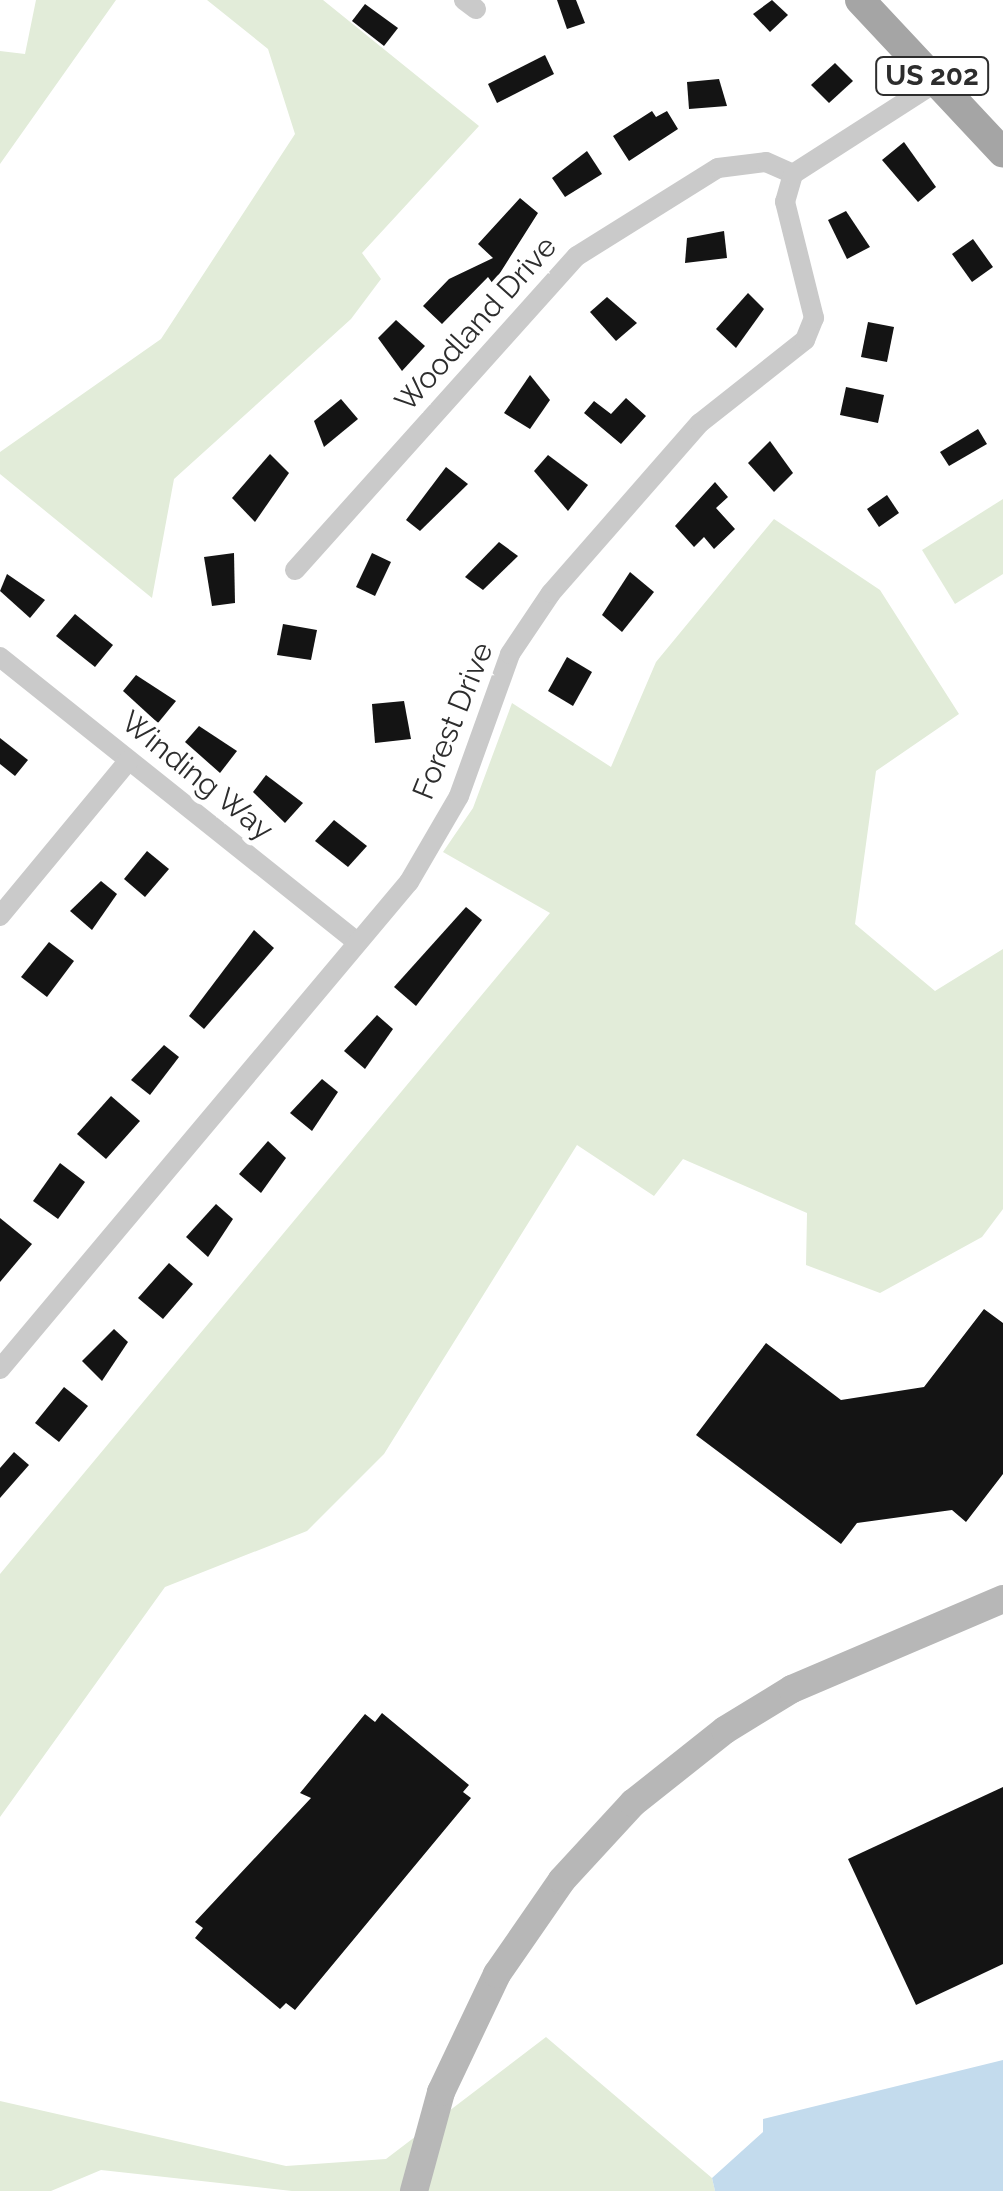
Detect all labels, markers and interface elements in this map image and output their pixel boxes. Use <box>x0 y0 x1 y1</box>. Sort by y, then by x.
road number: US 202 <box>874 53 990 99</box>
street label: Woodland Drive <box>388 229 564 419</box>
street label: Forest Drive <box>405 637 501 805</box>
street label: Winding Way <box>113 703 281 849</box>

